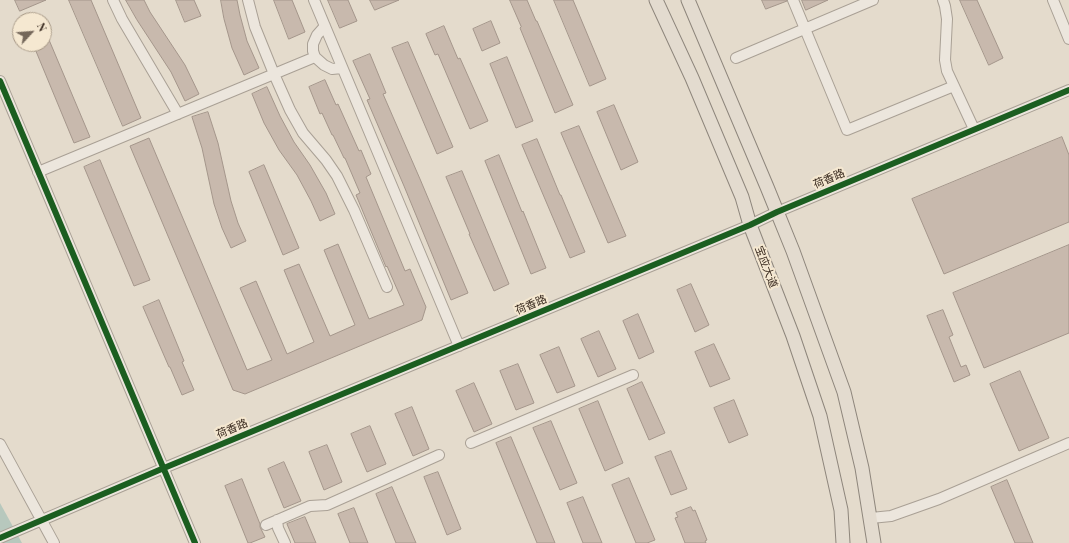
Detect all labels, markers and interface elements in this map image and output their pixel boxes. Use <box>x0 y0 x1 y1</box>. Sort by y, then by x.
north arrow <box>12 12 52 52</box>
text: N <box>34 20 51 34</box>
street label: 荷香路 <box>811 166 847 192</box>
street label: 宝应大道 <box>752 244 780 290</box>
street label: 荷香路 <box>513 292 549 318</box>
street label: 荷香路 <box>214 416 250 442</box>

